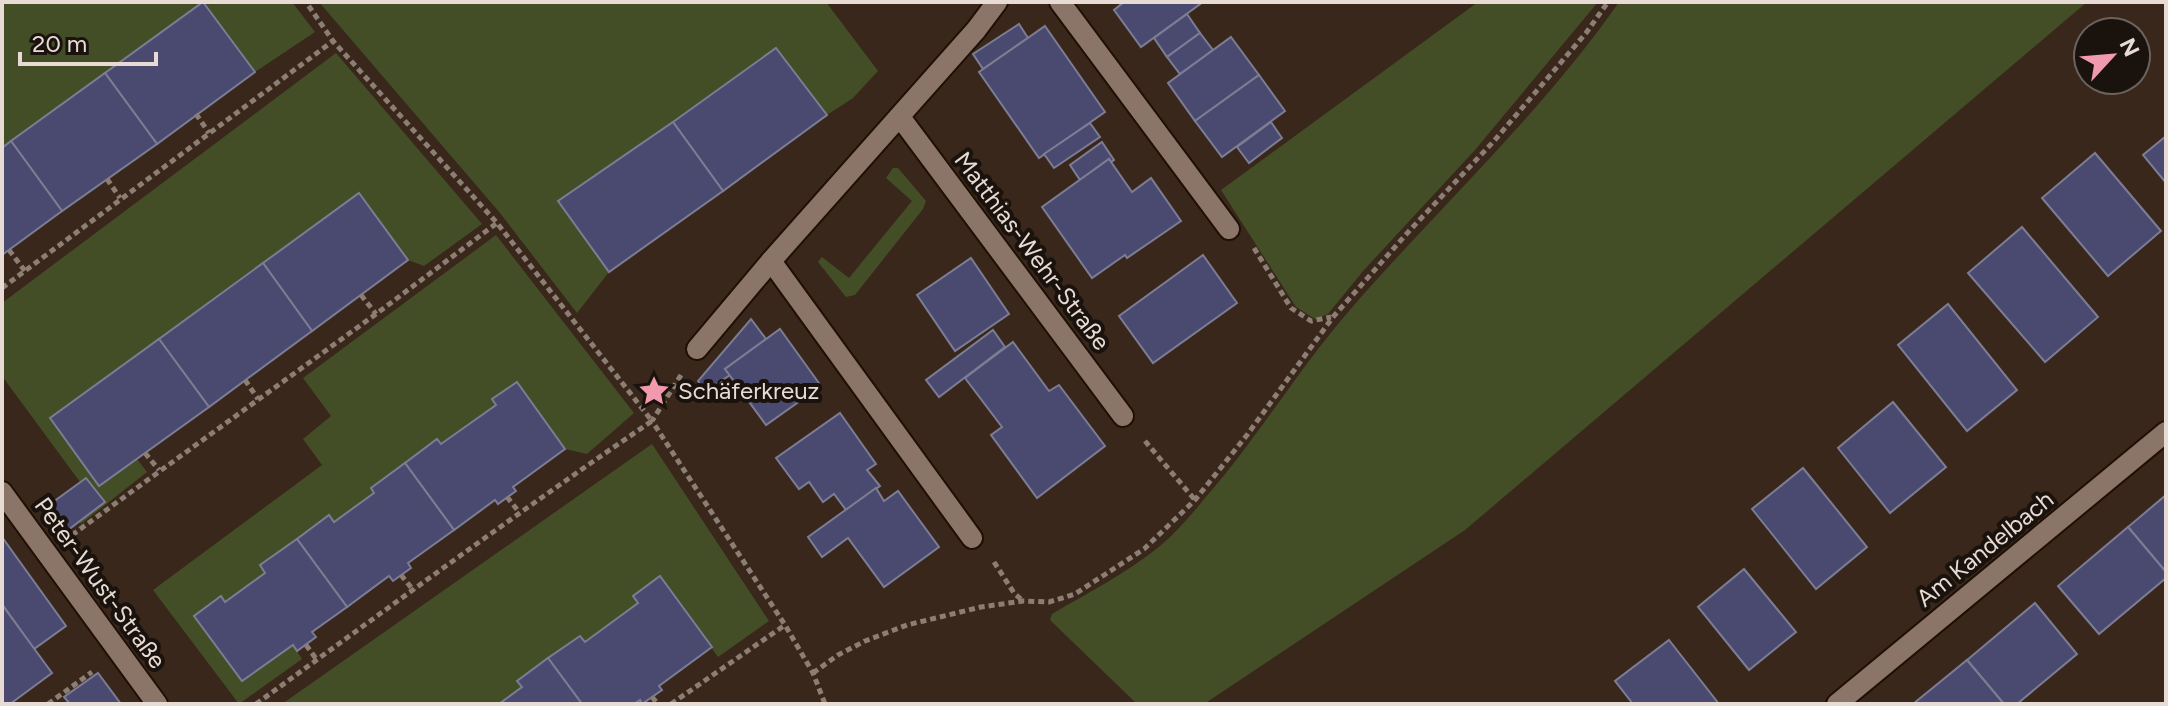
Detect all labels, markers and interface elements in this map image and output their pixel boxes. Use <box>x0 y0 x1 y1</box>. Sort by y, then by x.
scale bar <box>20 16 156 66</box>
north arrow <box>2072 16 2152 96</box>
text: 20 m <box>32 29 87 58</box>
text: N <box>2114 34 2145 61</box>
street label: Matthias-Wehr-Straße <box>948 146 1116 355</box>
place icon: Schäferkreuz <box>637 374 671 408</box>
place label: Schäferkreuz <box>678 376 819 405</box>
street label: Am Kandelbach <box>1910 485 2059 613</box>
street label: Peter-Wust-Straße <box>29 491 172 674</box>

